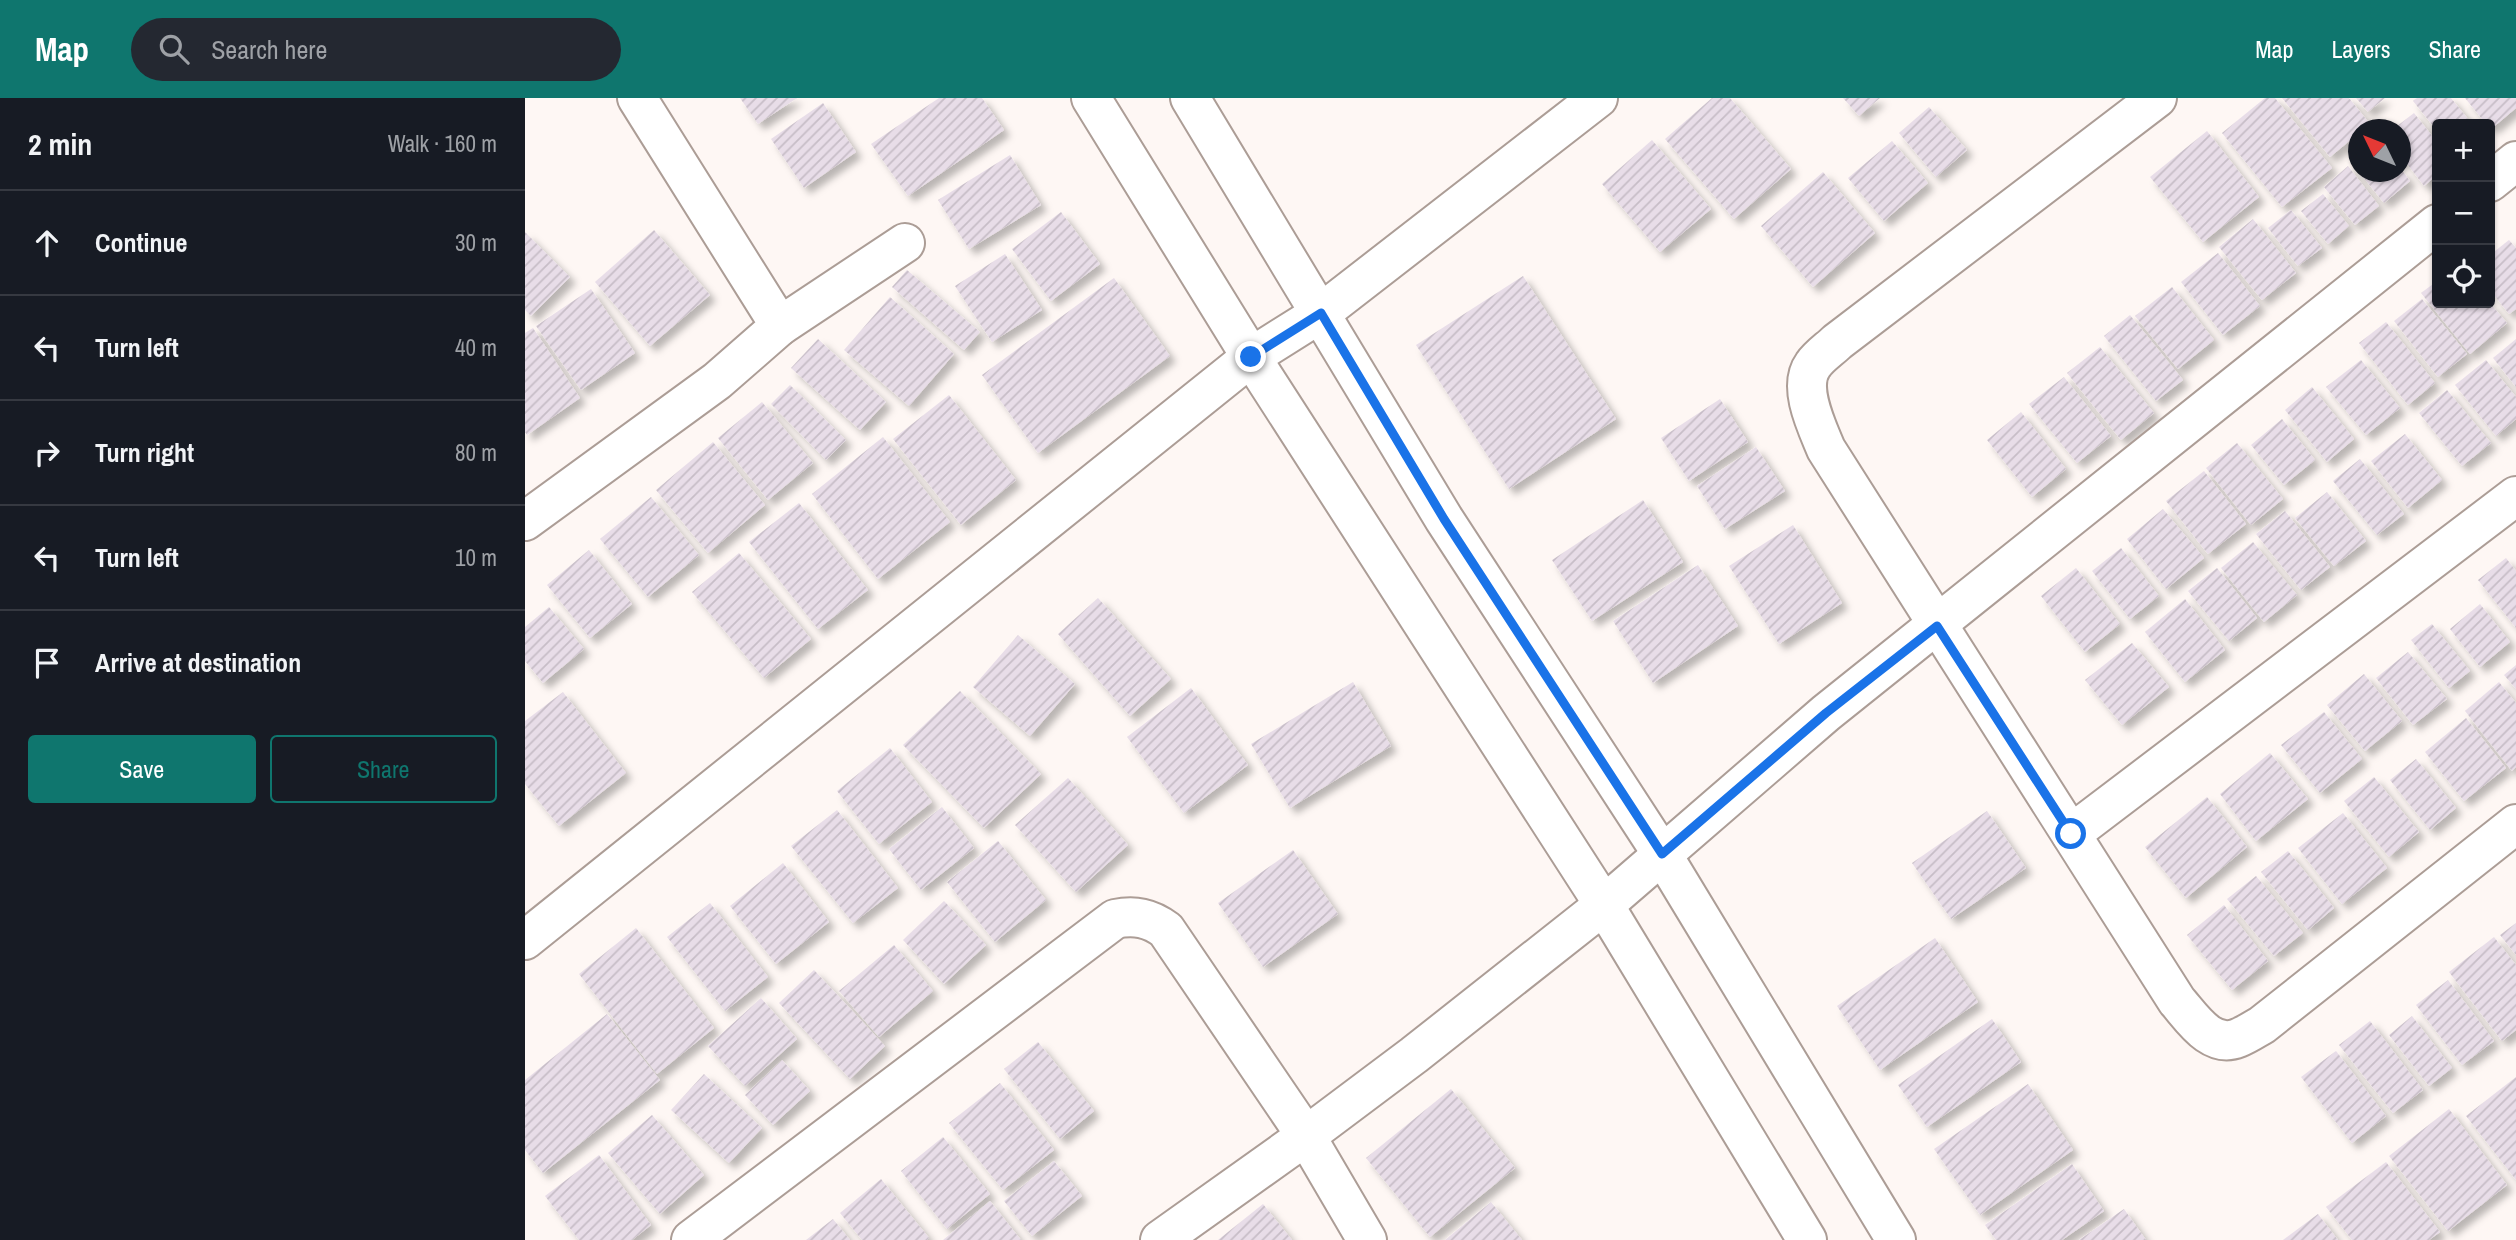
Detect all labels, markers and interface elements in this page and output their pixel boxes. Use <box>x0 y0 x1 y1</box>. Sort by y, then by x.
search box <box>131 18 621 81</box>
text: Map <box>35 27 89 71</box>
icon: search <box>155 30 193 68</box>
text: Search here <box>211 32 327 67</box>
text: Map <box>2255 33 2293 65</box>
text: Layers <box>2331 33 2390 65</box>
text: Share <box>2428 33 2481 65</box>
north arrow <box>2348 119 2411 182</box>
map controls <box>2432 119 2495 308</box>
button: + <box>2432 119 2495 182</box>
text: 2 min <box>28 124 92 164</box>
text: Walk · 160 m <box>388 128 497 159</box>
button: − <box>2432 182 2495 245</box>
icon: ahead <box>28 224 66 262</box>
text: Continue <box>95 225 187 260</box>
text: 30 m <box>455 227 497 258</box>
button: locate <box>2432 245 2495 308</box>
icon: left <box>28 329 66 367</box>
text: Turn left <box>95 330 179 365</box>
text: 40 m <box>455 332 497 363</box>
route end <box>1235 341 1266 372</box>
icon: right <box>28 434 66 472</box>
text: Turn right <box>95 435 194 470</box>
text: 80 m <box>455 437 497 468</box>
icon: left <box>28 539 66 577</box>
text: Turn left <box>95 540 179 575</box>
text: 10 m <box>455 542 497 573</box>
icon: arrive <box>28 644 66 682</box>
text: Arrive at destination <box>95 645 301 680</box>
button: Save <box>28 735 256 803</box>
button: Share <box>270 735 497 803</box>
route start <box>2055 818 2086 849</box>

